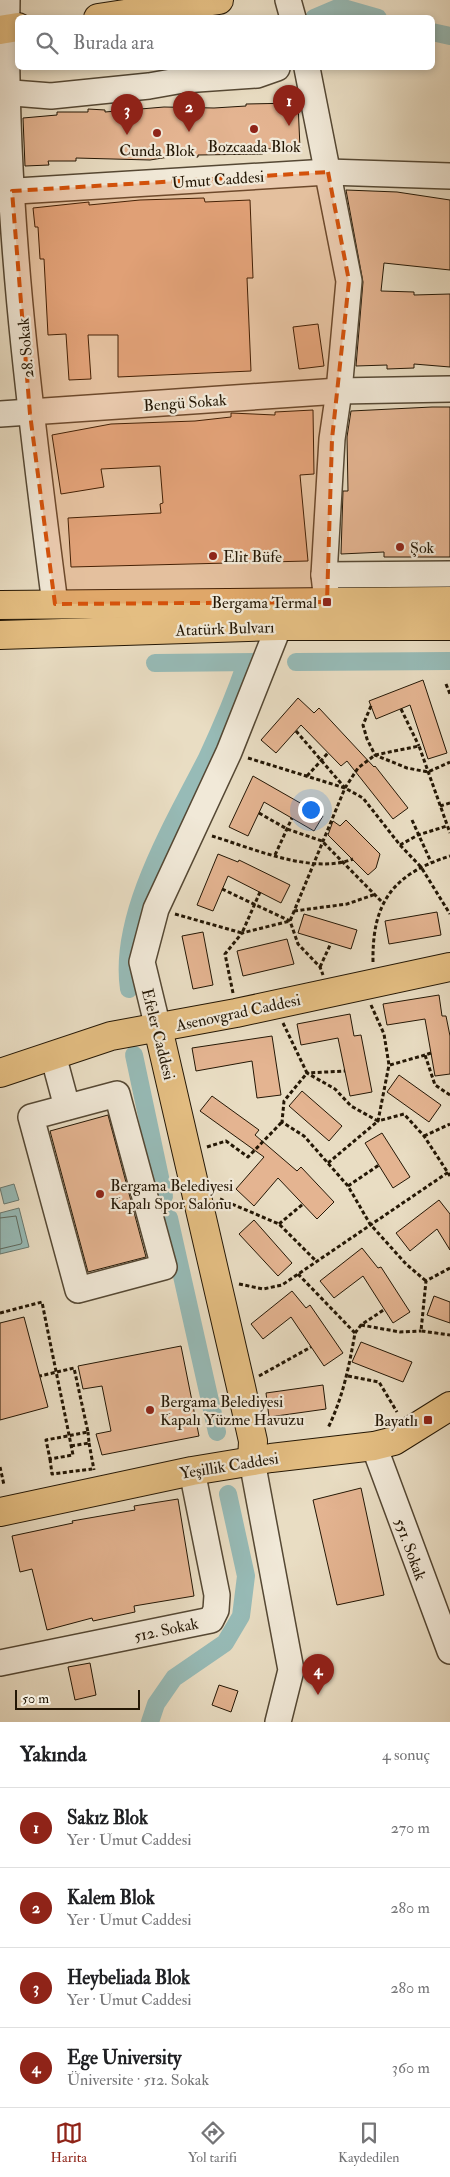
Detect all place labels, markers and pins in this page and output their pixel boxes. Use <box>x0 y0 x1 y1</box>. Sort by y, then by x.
pin: 1 <box>273 85 305 126</box>
pin: 2 <box>173 91 205 132</box>
pin: 3 <box>111 94 143 135</box>
marker: Bozcaada Blok <box>248 123 260 135</box>
marker: Cunda Blok <box>151 127 163 139</box>
place label: Bozcaada Blok <box>207 137 301 157</box>
place label: Cunda Blok <box>119 141 195 161</box>
place label: Şok <box>410 538 435 558</box>
marker: Şok <box>394 541 406 553</box>
place label: Elit Büfe <box>223 547 282 567</box>
marker: Elit Büfe <box>207 550 219 562</box>
place label: Bergama Termal <box>212 593 317 613</box>
marker: Bergama Termal <box>321 596 333 608</box>
place label: Bergama Belediyesi Kapalı Spor Salonu <box>110 1176 233 1215</box>
marker: Bergama Belediyesi Kapalı Spor Salonu <box>94 1188 106 1200</box>
place label: Bergama Belediyesi Kapalı Yüzme Havuzu <box>160 1392 304 1431</box>
marker: Bergama Belediyesi Kapalı Yüzme Havuzu <box>144 1404 156 1416</box>
place label: Bayatlı <box>374 1411 418 1431</box>
marker: Bayatlı <box>422 1414 434 1426</box>
pin: 4 <box>302 1654 334 1695</box>

